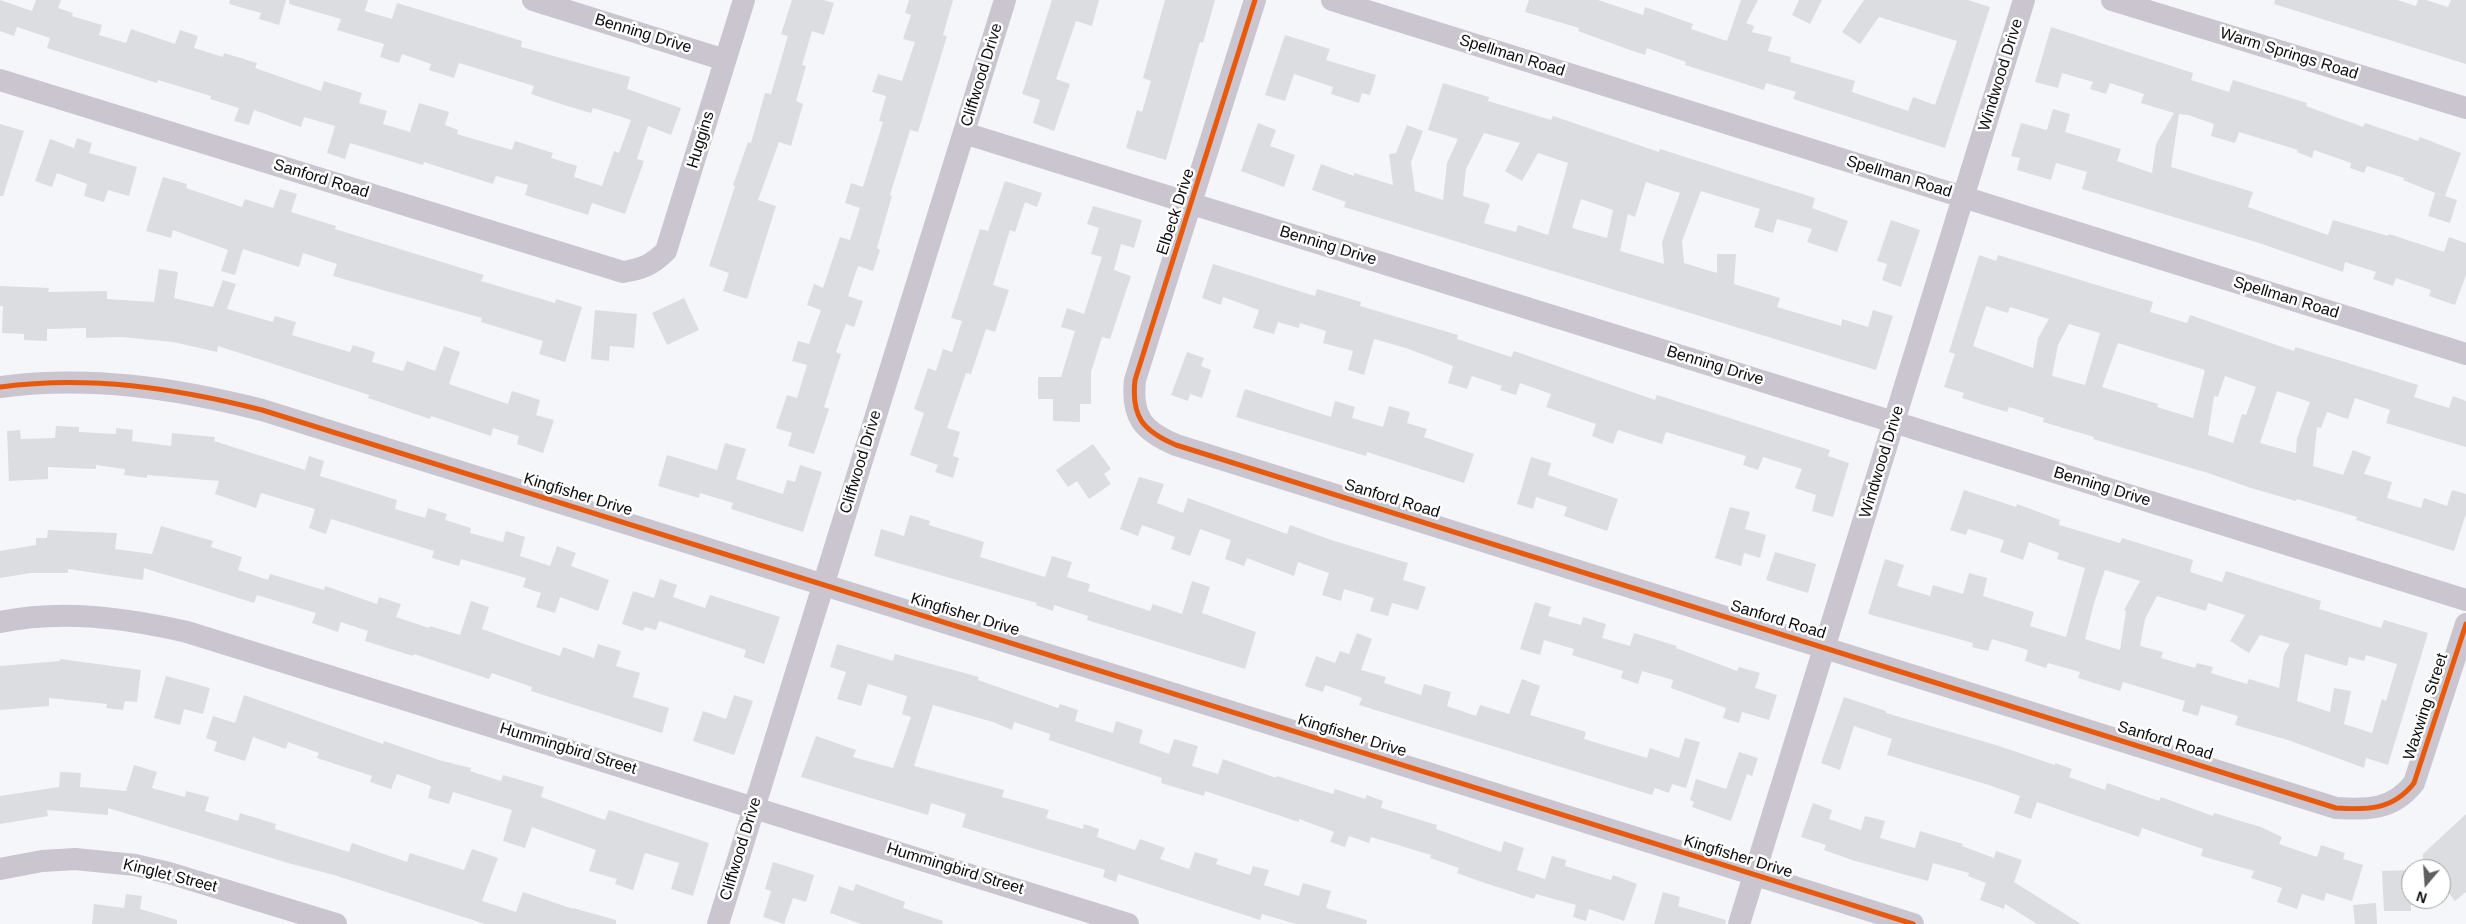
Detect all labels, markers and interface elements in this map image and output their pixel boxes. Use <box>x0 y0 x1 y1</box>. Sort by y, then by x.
street label: Benning Drive <box>592 10 694 58</box>
street label: Windwood Drive <box>1975 16 2027 134</box>
street label: Cliffwood Drive <box>957 21 1007 129</box>
street label: Warm Springs Road <box>2218 24 2360 84</box>
street label: Spellman Road <box>1457 31 1567 81</box>
street label: Huggins <box>683 109 719 171</box>
street label: Spellman Road <box>1844 152 1954 202</box>
street label: Sanford Road <box>271 155 371 203</box>
street label: Elbeck Drive <box>1153 166 1199 258</box>
street label: Benning Drive <box>1277 222 1379 270</box>
street label: Spellman Road <box>2231 273 2341 323</box>
street label: Benning Drive <box>1664 342 1766 390</box>
street label: Windwood Drive <box>1856 403 1908 521</box>
street label: Cliffwood Drive <box>836 408 886 516</box>
street label: Benning Drive <box>2051 463 2153 511</box>
street label: Kingfisher Drive <box>521 469 635 521</box>
street label: Sanford Road <box>1342 475 1442 523</box>
street label: Kingfisher Drive <box>908 589 1022 641</box>
street label: Sanford Road <box>1728 596 1828 644</box>
street label: Waxwing Street <box>2400 651 2452 763</box>
street label: Kingfisher Drive <box>1295 710 1409 762</box>
street label: Sanford Road <box>2115 717 2215 765</box>
street label: Hummingbird Street <box>497 719 639 779</box>
street label: Cliffwood Drive <box>716 795 766 903</box>
street label: Kingfisher Drive <box>1681 831 1795 883</box>
street label: Hummingbird Street <box>884 839 1026 899</box>
street label: Kinglet Street <box>121 855 219 897</box>
north arrow <box>2401 859 2451 909</box>
text: N <box>2414 888 2429 906</box>

